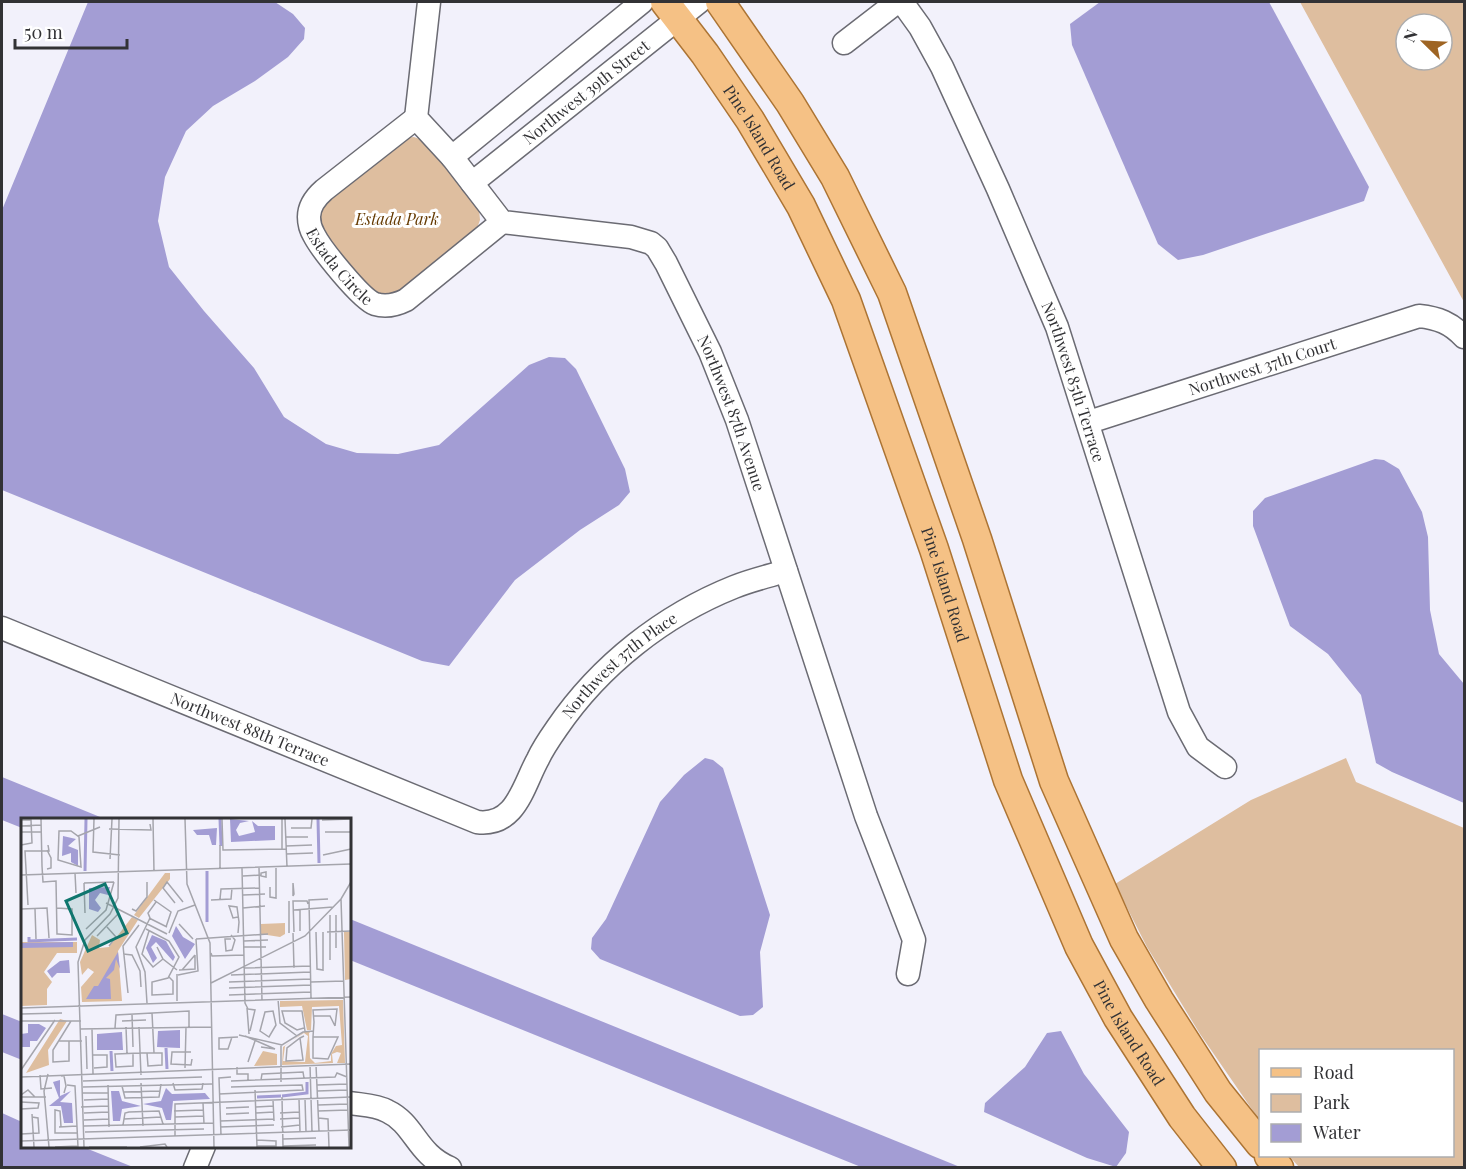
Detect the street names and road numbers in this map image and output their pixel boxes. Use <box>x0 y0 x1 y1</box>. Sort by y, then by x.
street label: Northwest 39th Street <box>518 34 654 148</box>
street label: Pine Island Road <box>719 80 800 194</box>
street label: Estada Circle <box>302 224 377 310</box>
street label: Northwest 85th Terrace <box>1037 298 1110 465</box>
street label: Northwest 87th Avenue <box>693 331 770 494</box>
street label: Northwest 37th Court <box>1186 332 1339 399</box>
street label: Pine Island Road <box>917 524 974 645</box>
street label: Northwest 37th Place <box>557 607 681 722</box>
street label: Northwest 88th Terrace <box>168 687 333 771</box>
street label: Pine Island Road <box>1089 976 1170 1089</box>

